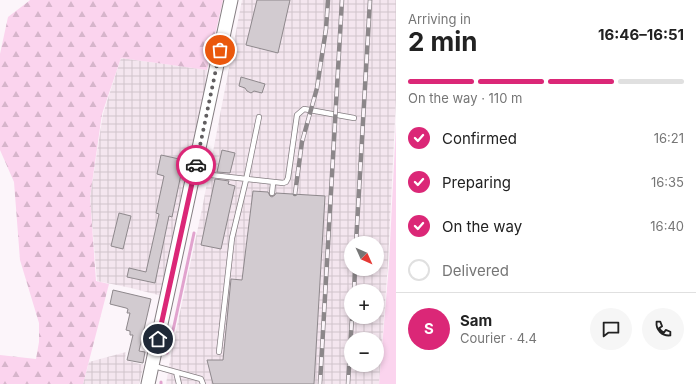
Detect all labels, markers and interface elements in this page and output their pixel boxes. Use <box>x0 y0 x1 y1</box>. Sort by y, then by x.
text: Arriving in <box>408 11 471 27</box>
text: 16:46–16:51 <box>598 25 684 44</box>
text: 2 min <box>408 26 478 57</box>
pin <box>203 33 237 67</box>
icon: bag <box>209 39 231 61</box>
text: On the way · 110 m <box>408 90 522 106</box>
icon: check <box>408 127 430 149</box>
text: Confirmed <box>442 129 517 148</box>
text: 16:21 <box>654 130 684 146</box>
courier <box>176 145 216 185</box>
icon: car <box>185 154 207 176</box>
icon: check <box>408 171 430 193</box>
text: Preparing <box>442 173 511 192</box>
text: 16:35 <box>651 174 684 190</box>
icon: check <box>408 215 430 237</box>
text: On the way <box>442 217 522 236</box>
text: 16:40 <box>650 218 684 234</box>
north arrow <box>344 236 384 276</box>
map controls <box>344 236 384 372</box>
text: Delivered <box>442 261 509 280</box>
button: + <box>344 284 384 324</box>
button: chat <box>590 308 632 350</box>
button: phone <box>642 308 684 350</box>
text: Sam <box>460 311 492 330</box>
text: S <box>424 319 434 338</box>
pin <box>141 322 175 356</box>
icon: home <box>147 328 169 350</box>
text: Courier · 4.4 <box>460 330 537 346</box>
button: − <box>344 332 384 372</box>

